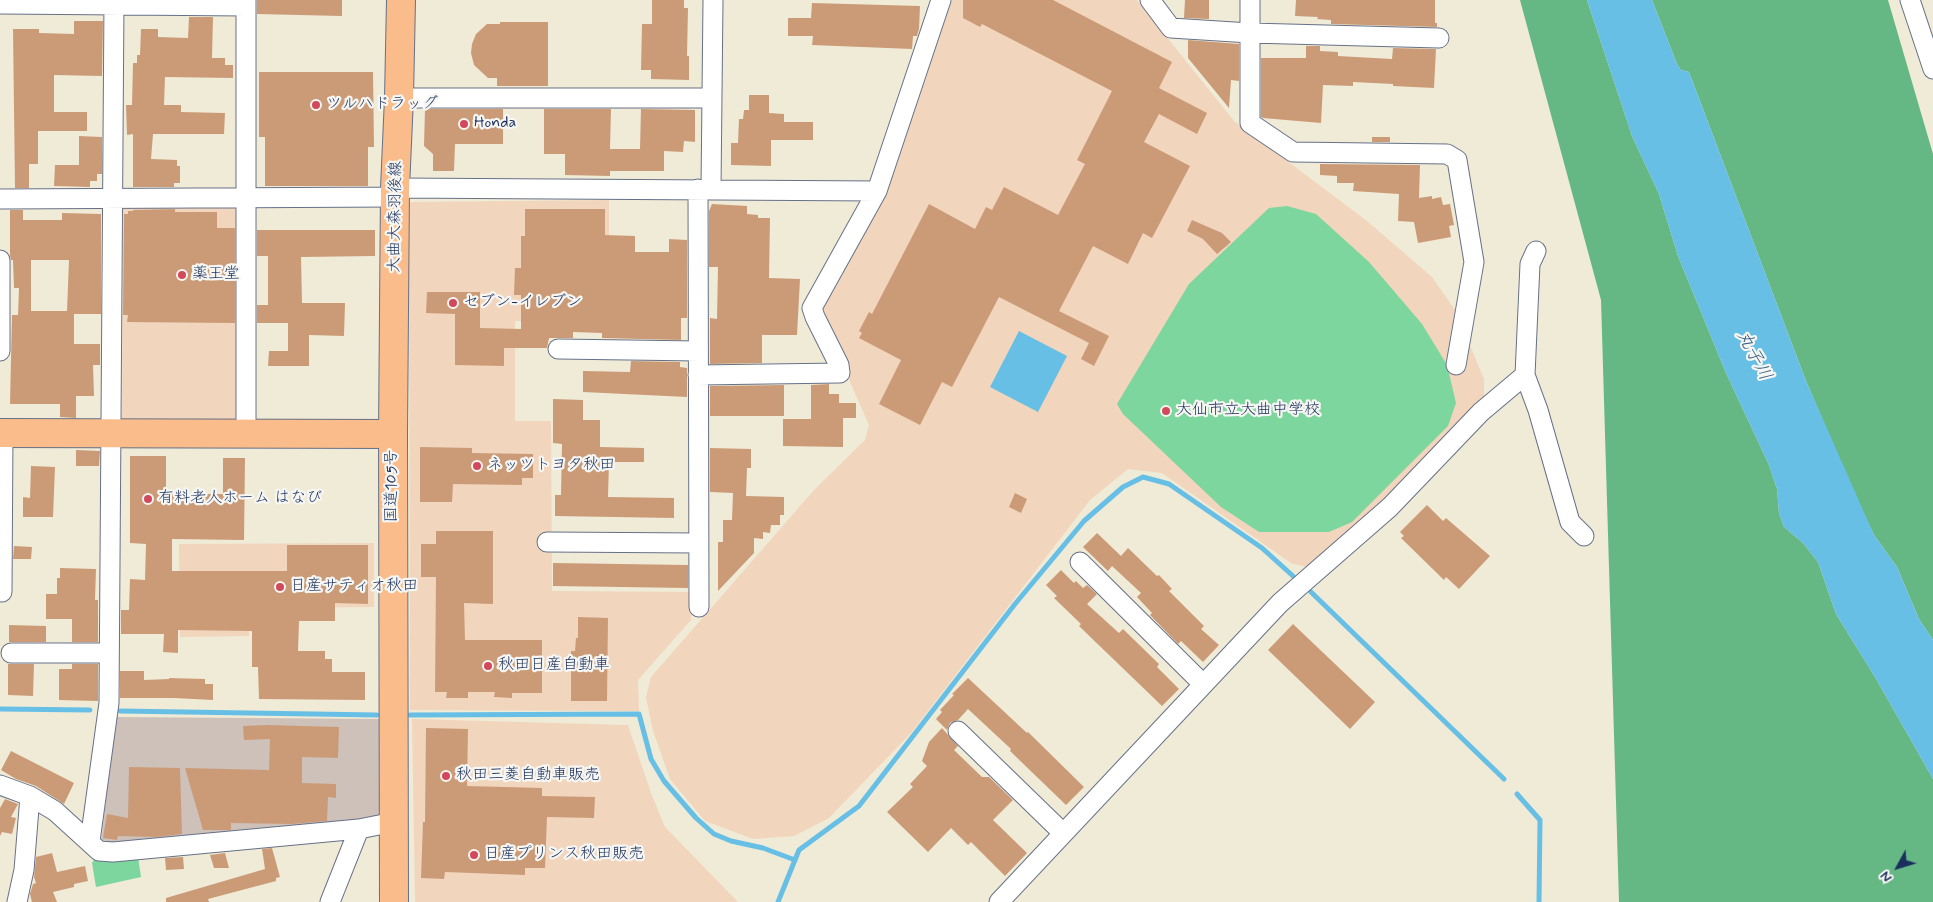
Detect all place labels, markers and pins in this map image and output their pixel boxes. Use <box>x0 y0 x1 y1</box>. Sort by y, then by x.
place label: ツルハドラッグ <box>326 95 438 115</box>
marker: ツルハドラッグ <box>310 99 322 111</box>
place label: Honda <box>474 114 516 134</box>
marker: Honda <box>458 118 470 130</box>
place label: 薬王堂 <box>192 265 240 285</box>
marker: 薬王堂 <box>176 269 188 281</box>
place label: セブン-イレブン <box>463 293 582 313</box>
marker: セブン-イレブン <box>447 297 459 309</box>
place label: 大仙市立大曲中学校 <box>1176 401 1320 421</box>
marker: 大仙市立大曲中学校 <box>1160 405 1172 417</box>
place label: ネッツトヨタ秋田 <box>487 456 615 476</box>
marker: ネッツトヨタ秋田 <box>471 460 483 472</box>
place label: 有料老人ホーム はなび <box>158 489 322 509</box>
marker: 有料老人ホーム はなび <box>142 493 154 505</box>
place label: 日産サティオ秋田 <box>290 577 418 597</box>
marker: 日産サティオ秋田 <box>274 581 286 593</box>
place label: 秋田日産自動車 <box>498 656 610 676</box>
marker: 秋田日産自動車 <box>482 660 494 672</box>
place label: 秋田三菱自動車販売 <box>456 766 600 786</box>
marker: 秋田三菱自動車販売 <box>440 770 452 782</box>
place label: 日産プリンス秋田販売 <box>484 845 644 865</box>
marker: 日産プリンス秋田販売 <box>468 849 480 861</box>

